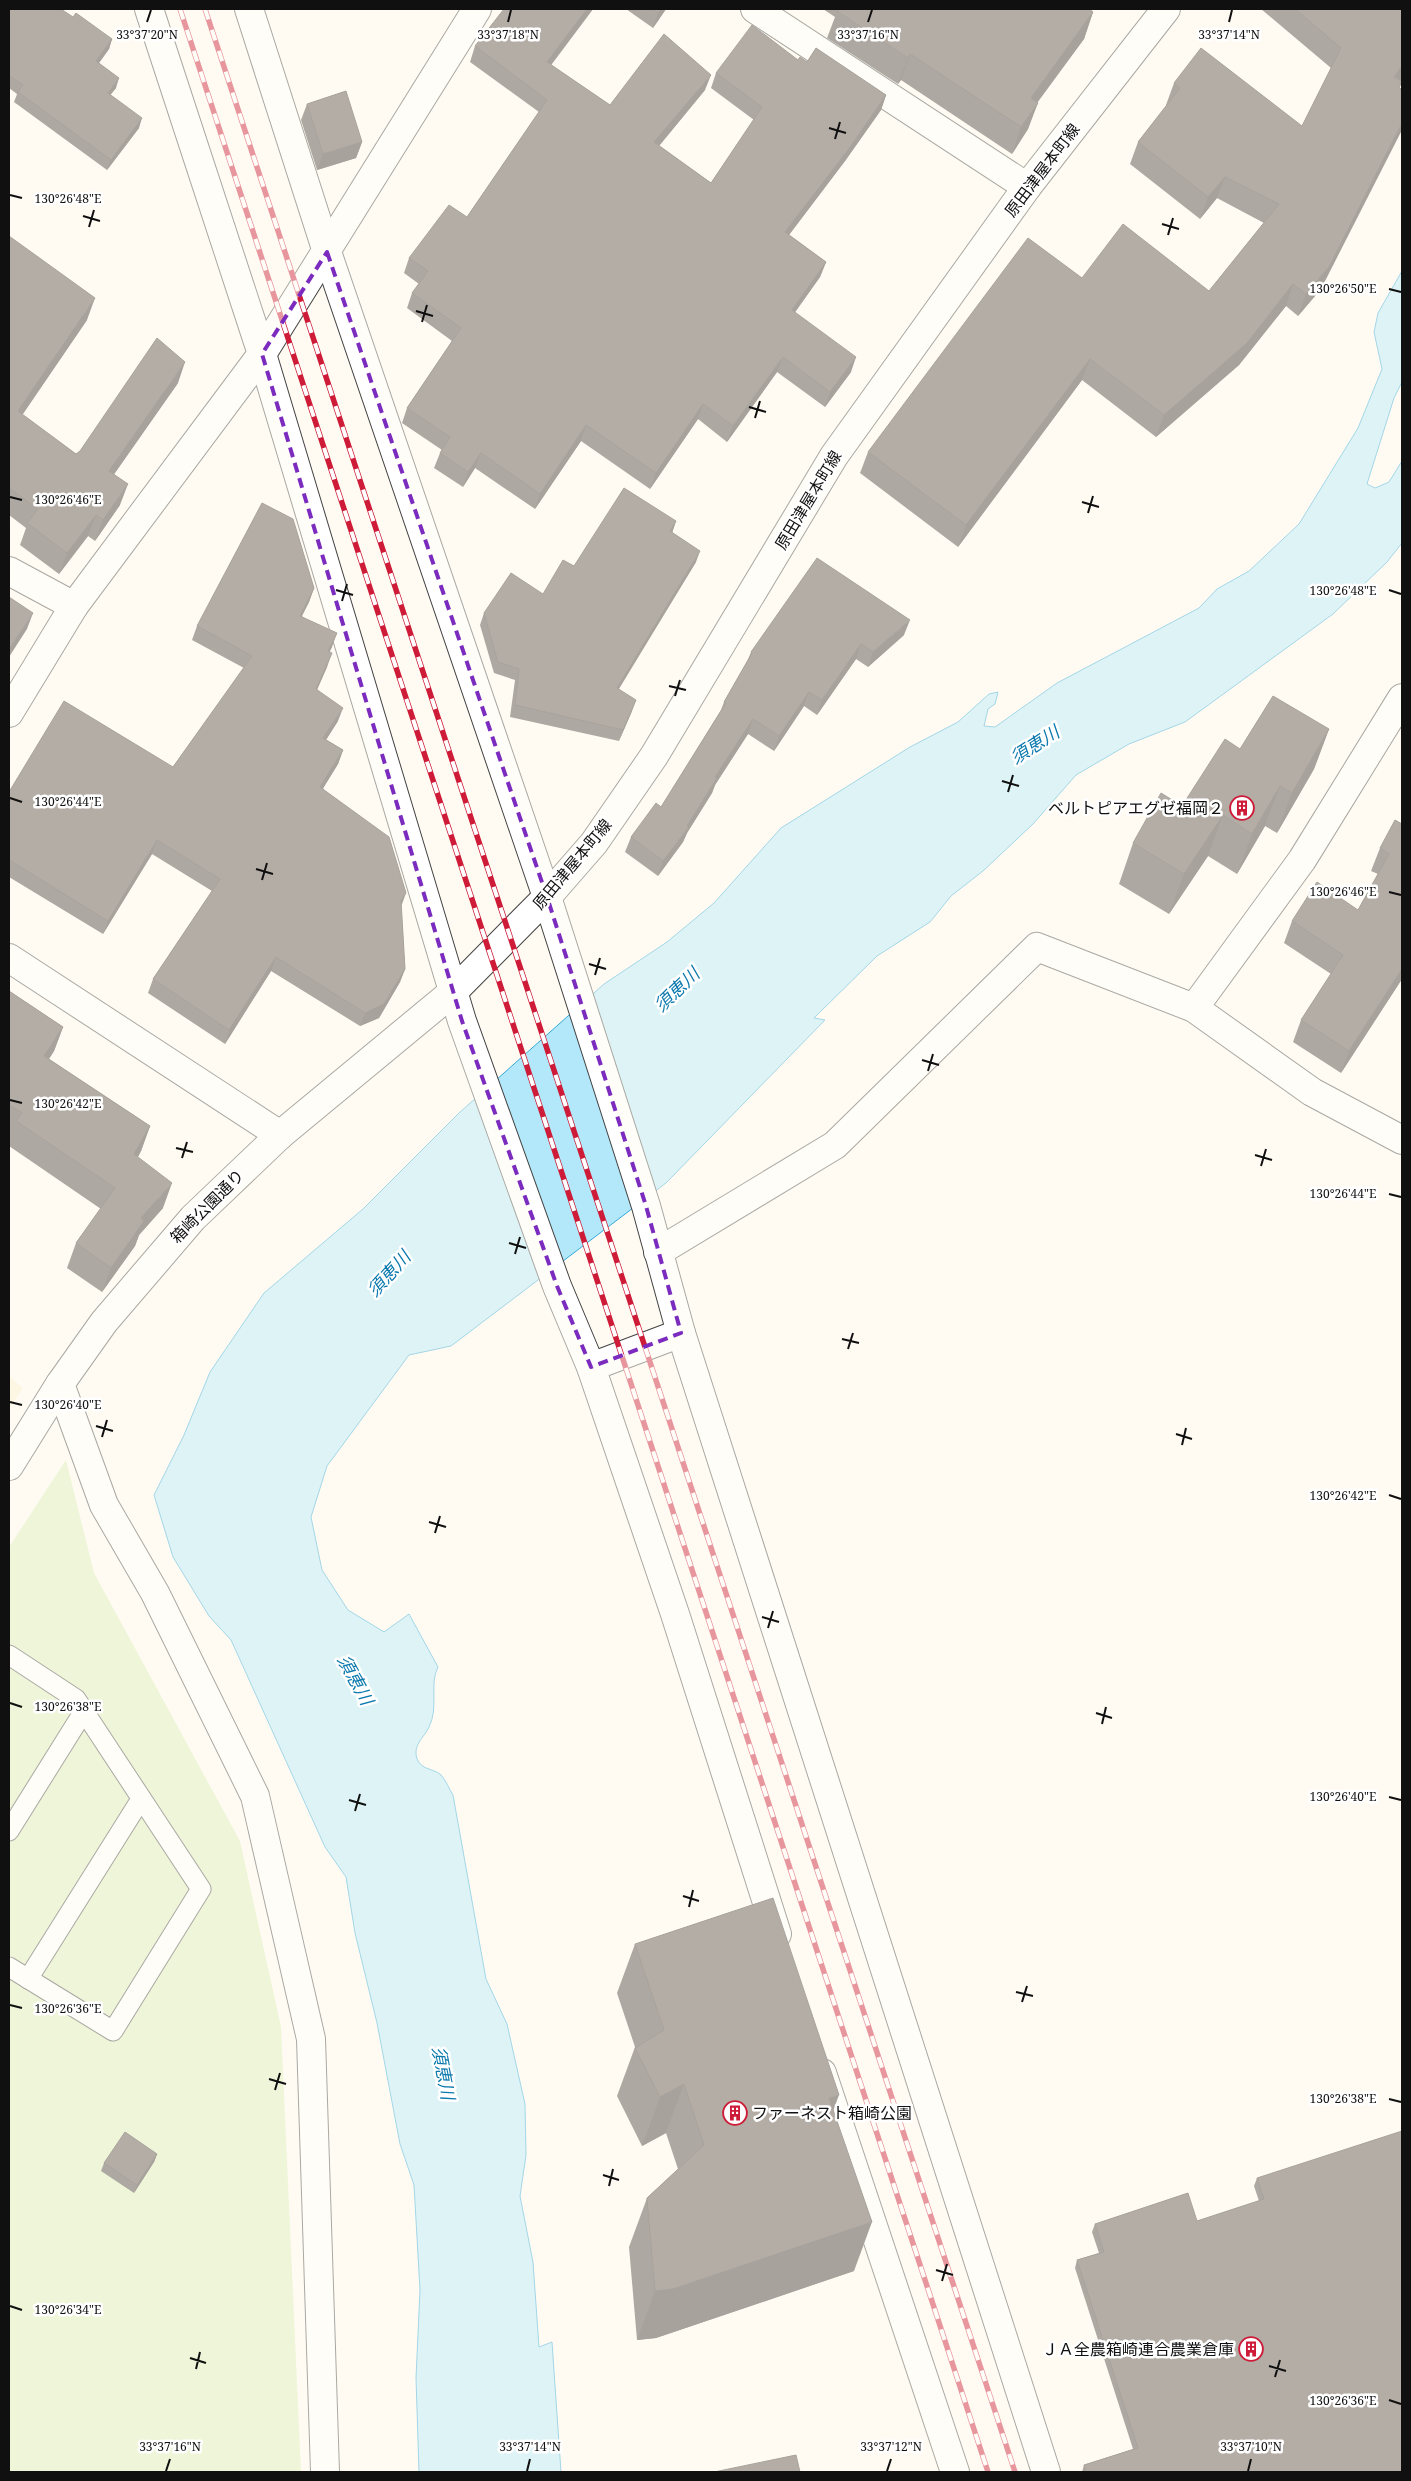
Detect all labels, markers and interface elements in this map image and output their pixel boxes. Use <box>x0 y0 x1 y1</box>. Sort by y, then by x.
text: 33°37'20"N <box>116 26 178 43</box>
text: 33°37'18"N <box>477 26 539 43</box>
text: 33°37'16"N <box>837 26 899 43</box>
text: 33°37'14"N <box>1198 26 1260 43</box>
street label: 原田津屋本町線 <box>1000 119 1084 221</box>
text: 130°26'48"E <box>35 190 101 207</box>
text: 130°26'50"E <box>1310 280 1376 297</box>
street label: 原田津屋本町線 <box>770 446 846 554</box>
text: 130°26'46"E <box>35 491 101 508</box>
text: 130°26'48"E <box>1310 582 1376 599</box>
water label: 須恵川 <box>1005 718 1065 769</box>
text: 130°26'44"E <box>35 793 101 810</box>
building icon: ベルトピアエグゼ福岡２ <box>1229 795 1255 821</box>
place label: ベルトピアエグゼ福岡２ <box>1048 797 1224 819</box>
street label: 原田津屋本町線 <box>528 814 616 914</box>
text: 130°26'46"E <box>1310 883 1376 900</box>
water label: 須恵川 <box>649 961 706 1017</box>
text: 130°26'42"E <box>35 1095 101 1112</box>
street label: 箱崎公園通り <box>165 1164 249 1248</box>
text: 130°26'44"E <box>1310 1185 1376 1202</box>
water label: 須恵川 <box>361 1244 417 1301</box>
text: 130°26'40"E <box>35 1396 101 1413</box>
text: 130°26'42"E <box>1310 1487 1376 1504</box>
water label: 須恵川 <box>332 1650 380 1711</box>
text: 130°26'38"E <box>35 1698 101 1715</box>
text: 130°26'40"E <box>1310 1788 1376 1805</box>
text: 130°26'36"E <box>35 2000 101 2017</box>
water label: 須恵川 <box>427 2044 461 2104</box>
text: 130°26'38"E <box>1310 2090 1376 2107</box>
building icon: ファーネスト箱崎公園 <box>722 2100 748 2126</box>
place label: ファーネスト箱崎公園 <box>752 2102 912 2124</box>
text: 130°26'34"E <box>35 2301 101 2318</box>
building icon: ＪＡ全農箱崎連合農業倉庫 <box>1238 2336 1264 2362</box>
place label: ＪＡ全農箱崎連合農業倉庫 <box>1042 2338 1234 2360</box>
text: 130°26'36"E <box>1310 2392 1376 2409</box>
text: 33°37'16"N <box>139 2438 201 2455</box>
text: 33°37'14"N <box>499 2438 561 2455</box>
text: 33°37'12"N <box>860 2438 922 2455</box>
text: 33°37'10"N <box>1220 2438 1282 2455</box>

